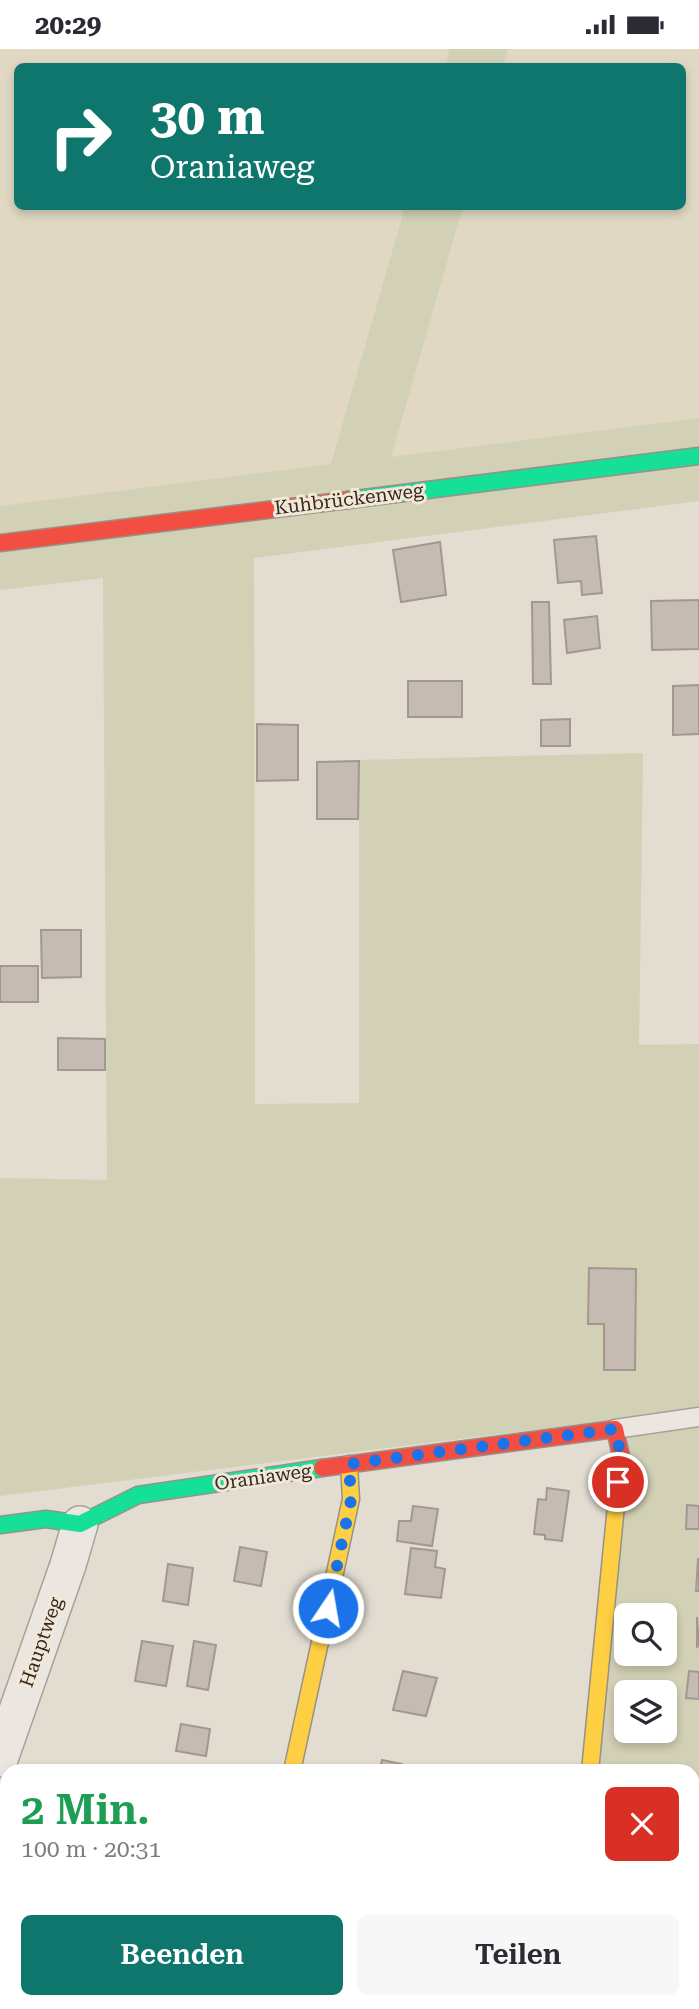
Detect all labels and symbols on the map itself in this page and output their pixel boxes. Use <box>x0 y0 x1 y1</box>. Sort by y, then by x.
street label: Kuhbrückenweg <box>273 478 425 520</box>
pin <box>588 1452 648 1512</box>
street label: Oraniaweg <box>213 1459 313 1495</box>
position arrow <box>291 1571 365 1645</box>
street label: Hauptweg <box>15 1594 67 1690</box>

